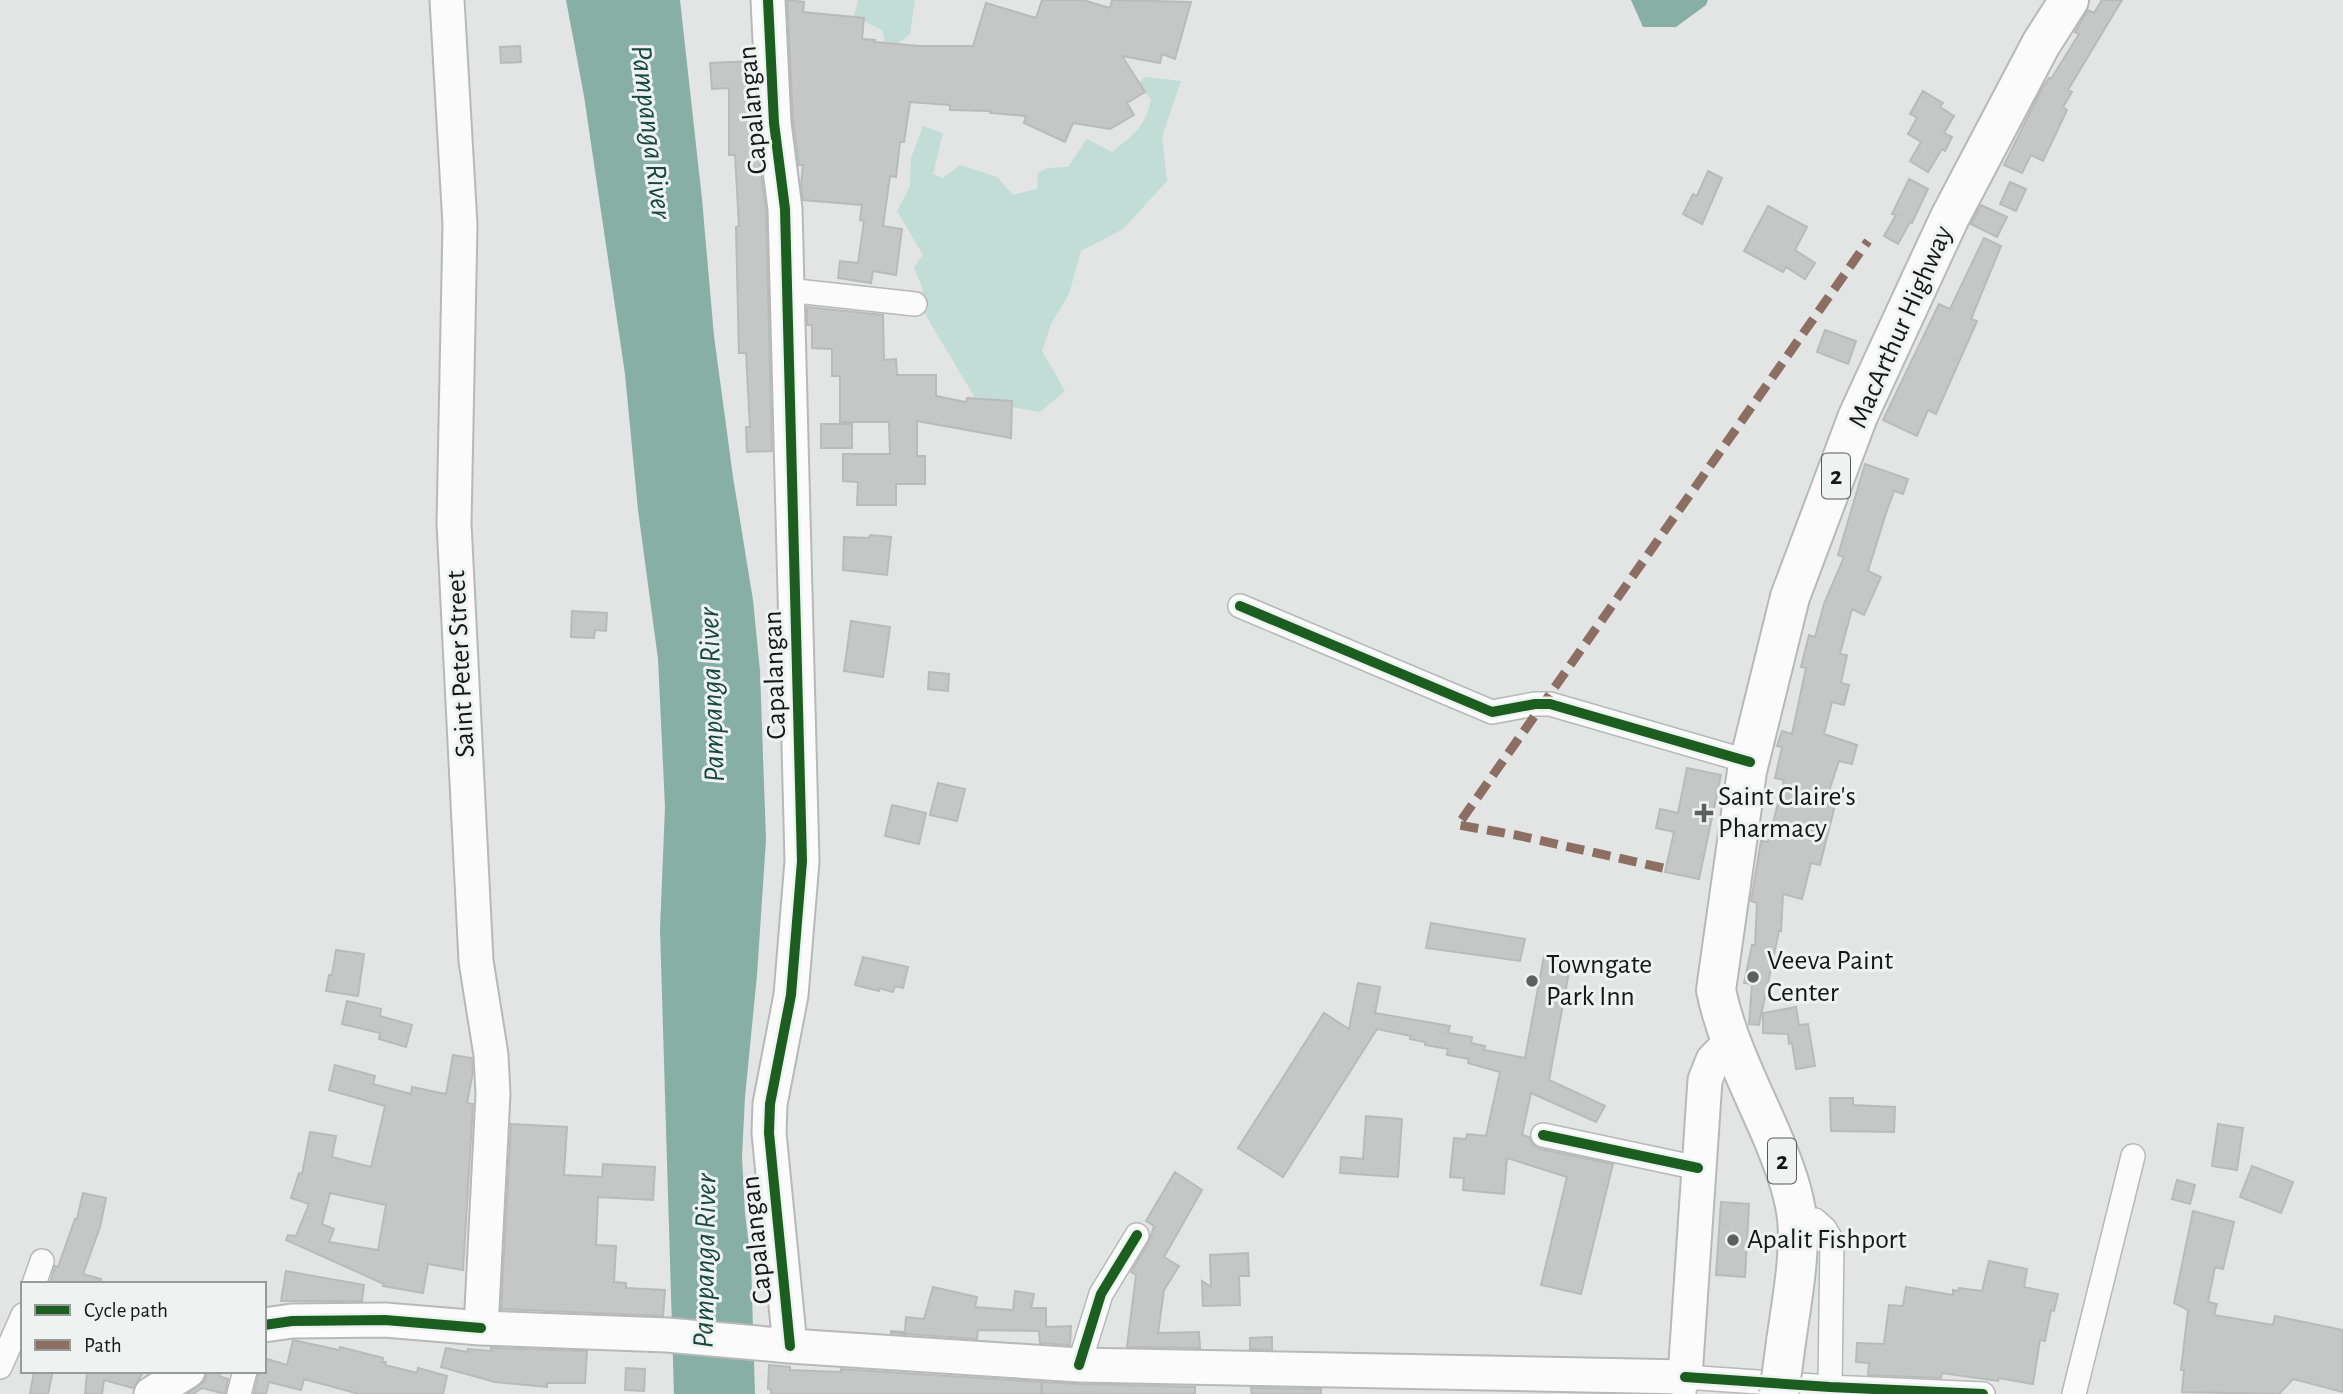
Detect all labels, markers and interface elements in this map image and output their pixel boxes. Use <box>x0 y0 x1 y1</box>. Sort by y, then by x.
water label: Pampanga River <box>625 43 677 222</box>
street label: Capalangan <box>733 44 773 176</box>
street label: MacArthur Highway <box>1844 222 1958 432</box>
road number: 2 <box>1822 454 1850 498</box>
street label: Saint Peter Street <box>442 569 480 758</box>
water label: Pampanga River <box>694 606 730 783</box>
street label: Capalangan <box>759 610 791 740</box>
place label: Saint Claire's Pharmacy <box>1718 783 1856 843</box>
marker: Saint Claire's Pharmacy <box>1696 805 1712 821</box>
place label: Veeva Paint Center <box>1767 947 1893 1007</box>
place label: Towngate Park Inn <box>1546 951 1652 1011</box>
marker: Veeva Paint Center <box>1745 969 1761 985</box>
marker: Towngate Park Inn <box>1524 973 1540 989</box>
road number: 2 <box>1768 1138 1796 1184</box>
water label: Pampanga River <box>688 1172 722 1349</box>
street label: Capalangan <box>736 1174 778 1306</box>
place label: Apalit Fishport <box>1747 1226 1907 1254</box>
marker: Apalit Fishport <box>1725 1232 1741 1248</box>
legend <box>21 1282 266 1373</box>
text: Cycle path <box>84 1300 168 1321</box>
text: Path <box>84 1335 122 1356</box>

